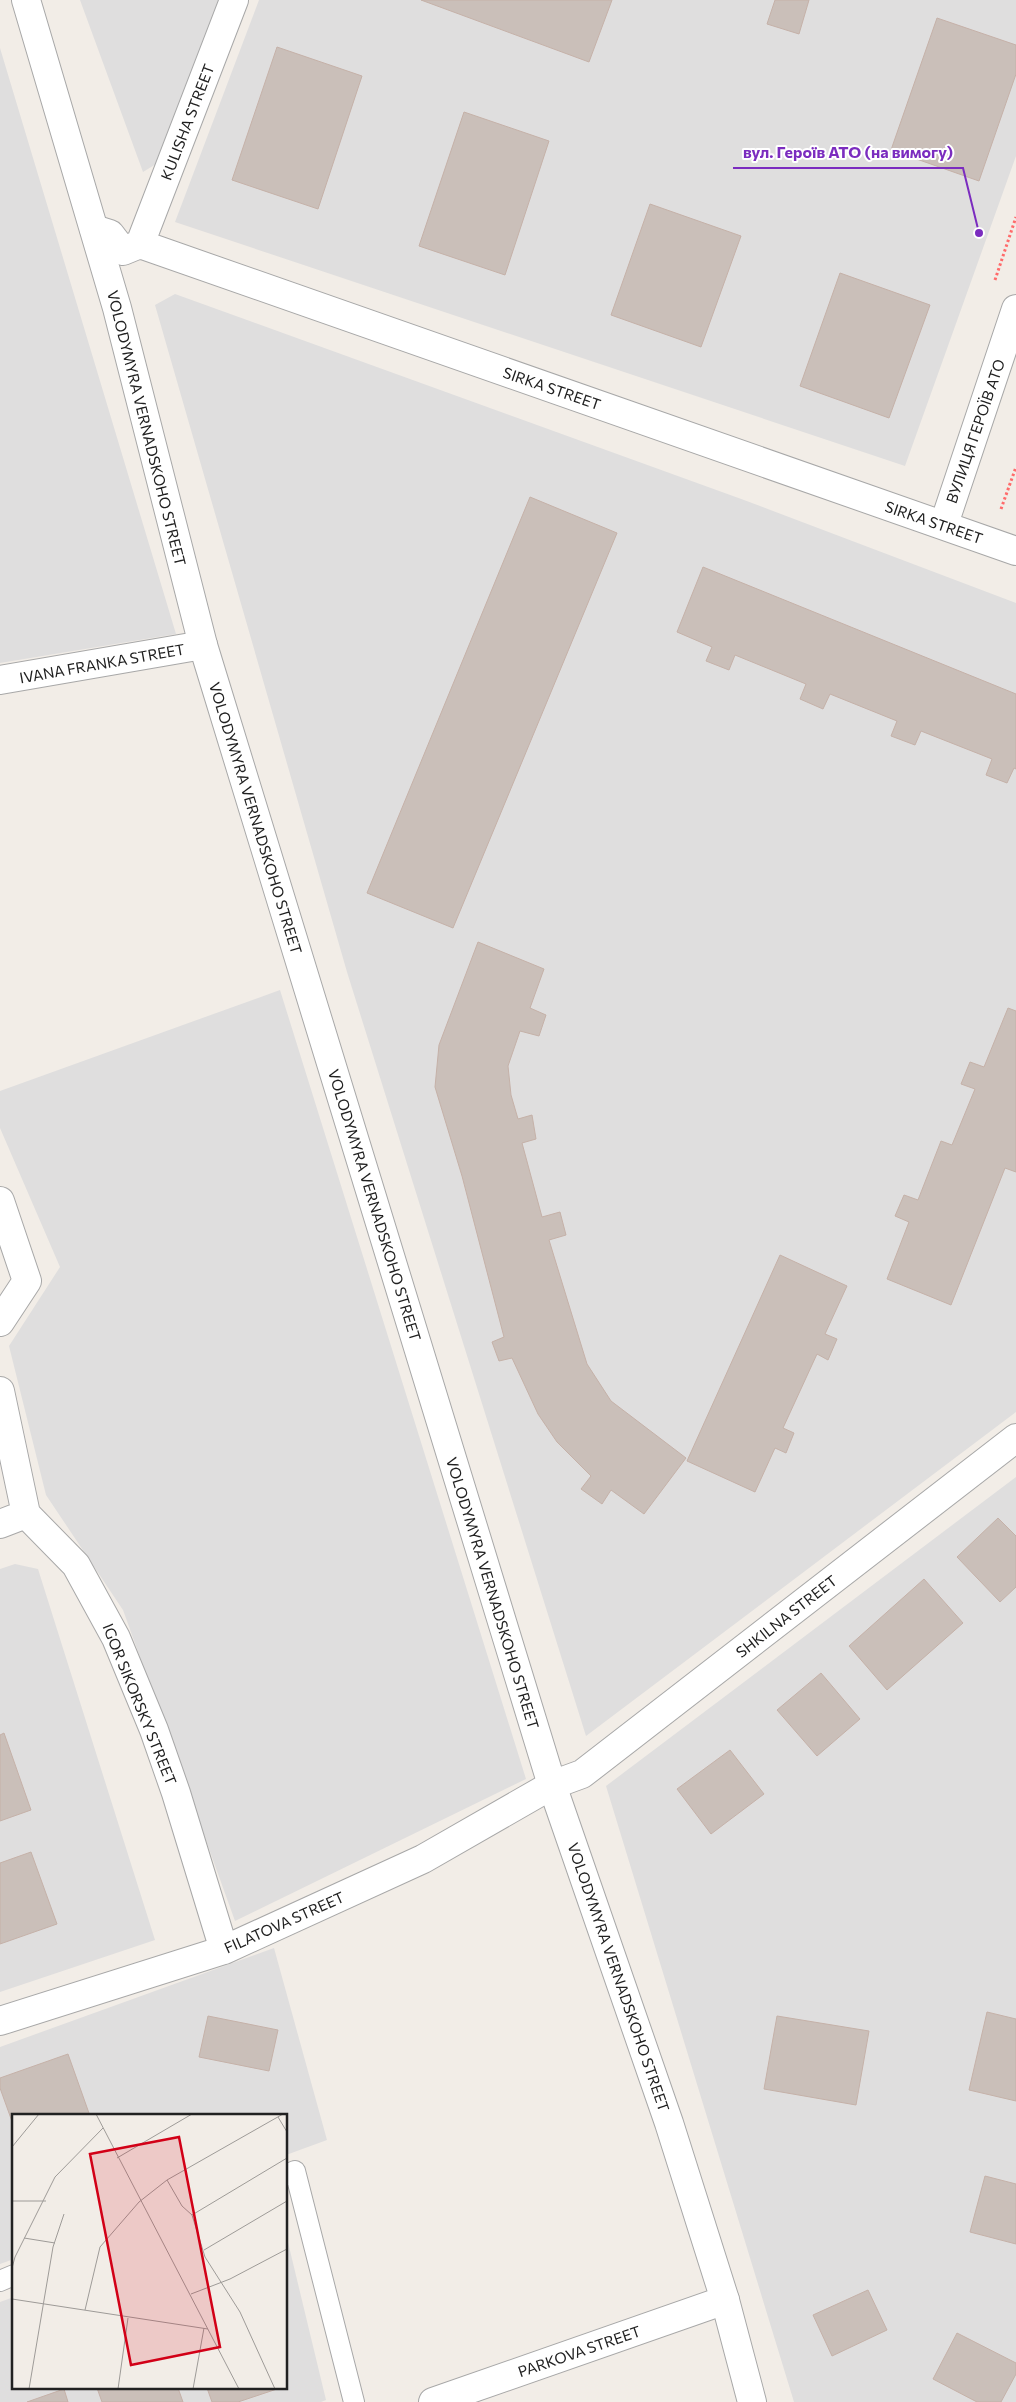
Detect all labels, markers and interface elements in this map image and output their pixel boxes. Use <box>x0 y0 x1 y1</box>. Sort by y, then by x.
street label: KULISHA STREET <box>157 61 218 183</box>
callout: вул. Героїв АТО (на вимогу) <box>733 137 963 168</box>
text: вул. Героїв АТО (на вимогу) <box>743 142 953 161</box>
street label: VOLODYMYRA VERNADSKOHO STREET <box>104 288 190 568</box>
street label: ВУЛИЦЯ ГЕРОЇВ АТО <box>942 356 1008 506</box>
street label: SIRKA STREET <box>501 363 604 413</box>
street label: SIRKA STREET <box>883 497 986 547</box>
street label: IVANA FRANKA STREET <box>18 640 186 686</box>
street label: VOLODYMYRA VERNADSKOHO STREET <box>206 680 306 957</box>
street label: VOLODYMYRA VERNADSKOHO STREET <box>325 1067 425 1344</box>
street label: VOLODYMYRA VERNADSKOHO STREET <box>443 1455 543 1732</box>
street label: SHKILNA STREET <box>732 1571 840 1661</box>
street label: IGOR SIKORSKY STREET <box>99 1621 181 1788</box>
street label: VOLODYMYRA VERNADSKOHO STREET <box>564 1840 674 2114</box>
street label: FILATOVA STREET <box>221 1887 347 1957</box>
inset map <box>12 2114 288 2390</box>
street label: PARKOVA STREET <box>515 2321 643 2380</box>

